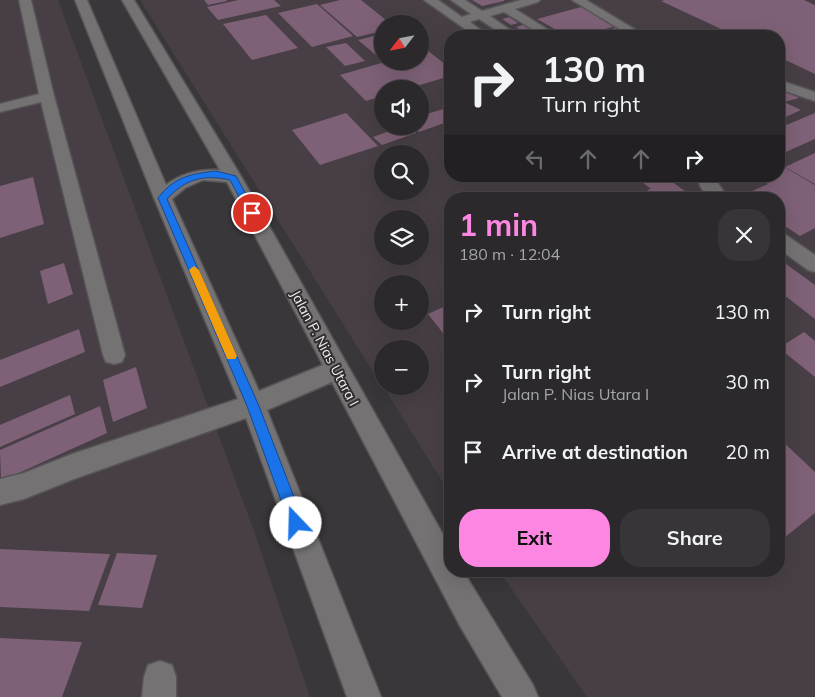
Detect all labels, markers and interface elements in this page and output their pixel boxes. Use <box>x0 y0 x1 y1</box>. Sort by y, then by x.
north arrow <box>374 15 429 70</box>
map controls <box>374 15 429 395</box>
text: 130 m <box>542 47 646 91</box>
icon: right <box>459 50 524 115</box>
button: sound <box>374 80 429 135</box>
text: Turn right <box>542 90 640 118</box>
button: search <box>374 145 429 200</box>
icon: left <box>521 145 549 173</box>
icon: ahead <box>574 145 602 173</box>
icon: ahead <box>627 145 655 173</box>
icon: right <box>680 145 708 173</box>
pin <box>231 192 273 234</box>
icon: arrive <box>238 199 266 227</box>
text: 1 min <box>459 206 538 244</box>
button: close <box>718 209 770 261</box>
button: layers <box>374 210 429 265</box>
text: 180 m · 12:04 <box>459 244 560 264</box>
button: + <box>374 275 429 330</box>
street label: Jalan P. Nias Utara I <box>287 287 363 409</box>
icon: right <box>459 298 487 326</box>
text: Turn right <box>502 300 591 324</box>
text: 130 m <box>714 300 770 324</box>
button: − <box>374 340 429 395</box>
text: Turn right <box>502 360 591 384</box>
icon: right <box>459 368 487 396</box>
text: 30 m <box>726 370 770 394</box>
text: Jalan P. Nias Utara I <box>502 384 649 404</box>
icon: arrive <box>459 438 487 466</box>
text: Arrive at destination <box>502 440 688 464</box>
text: 20 m <box>726 440 770 464</box>
position arrow <box>269 496 321 548</box>
button: Exit <box>459 509 610 567</box>
button: Share <box>620 509 770 567</box>

